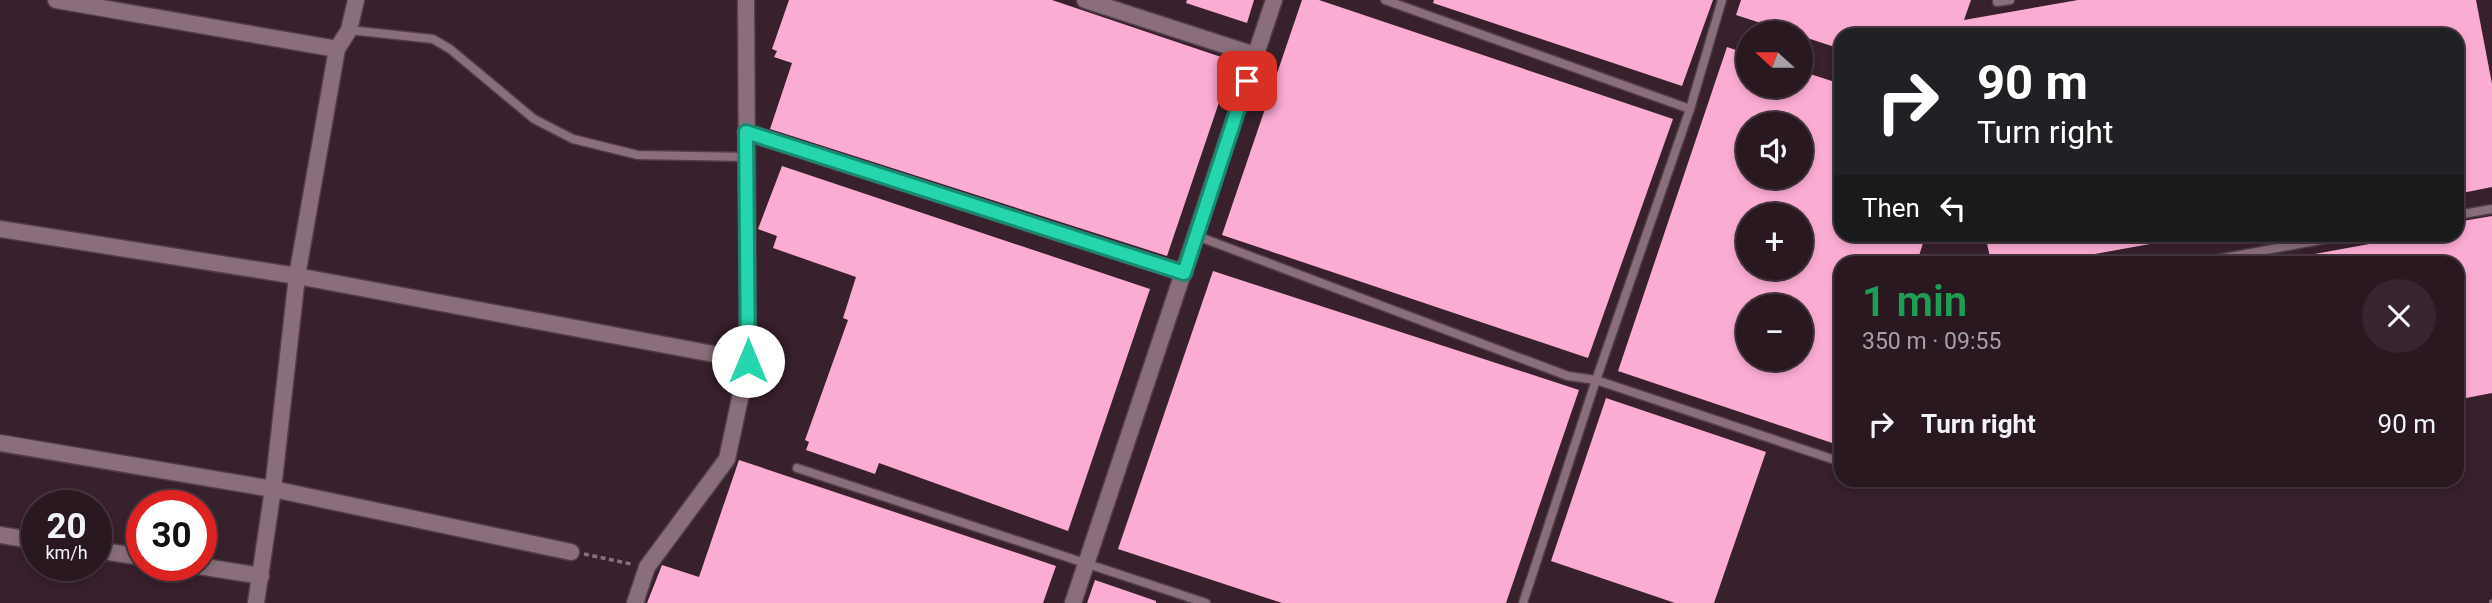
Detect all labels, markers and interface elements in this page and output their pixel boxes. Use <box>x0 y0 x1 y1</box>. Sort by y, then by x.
north arrow <box>1736 21 1813 98</box>
map controls <box>1736 21 1813 371</box>
pin <box>1217 51 1277 111</box>
text: 90 m <box>1977 54 2088 111</box>
icon: right <box>1862 56 1953 147</box>
icon: arrive <box>1228 62 1266 100</box>
button: sound <box>1736 112 1813 189</box>
text: Turn right <box>1977 113 2113 151</box>
icon: left <box>1934 189 1972 227</box>
text: Then <box>1862 193 1920 223</box>
button: + <box>1736 203 1813 280</box>
text: 1 min <box>1862 277 1967 326</box>
button: close <box>2362 279 2436 353</box>
button: − <box>1736 294 1813 371</box>
position arrow <box>711 324 785 398</box>
text: 350 m · 09:55 <box>1862 328 2001 355</box>
icon: right <box>1862 405 1900 443</box>
text: Turn right <box>1921 409 2036 439</box>
text: 90 m <box>2378 409 2436 439</box>
speed limit sign: 30 <box>126 490 217 581</box>
text: 20 <box>46 506 87 547</box>
text: km/h <box>45 542 88 563</box>

